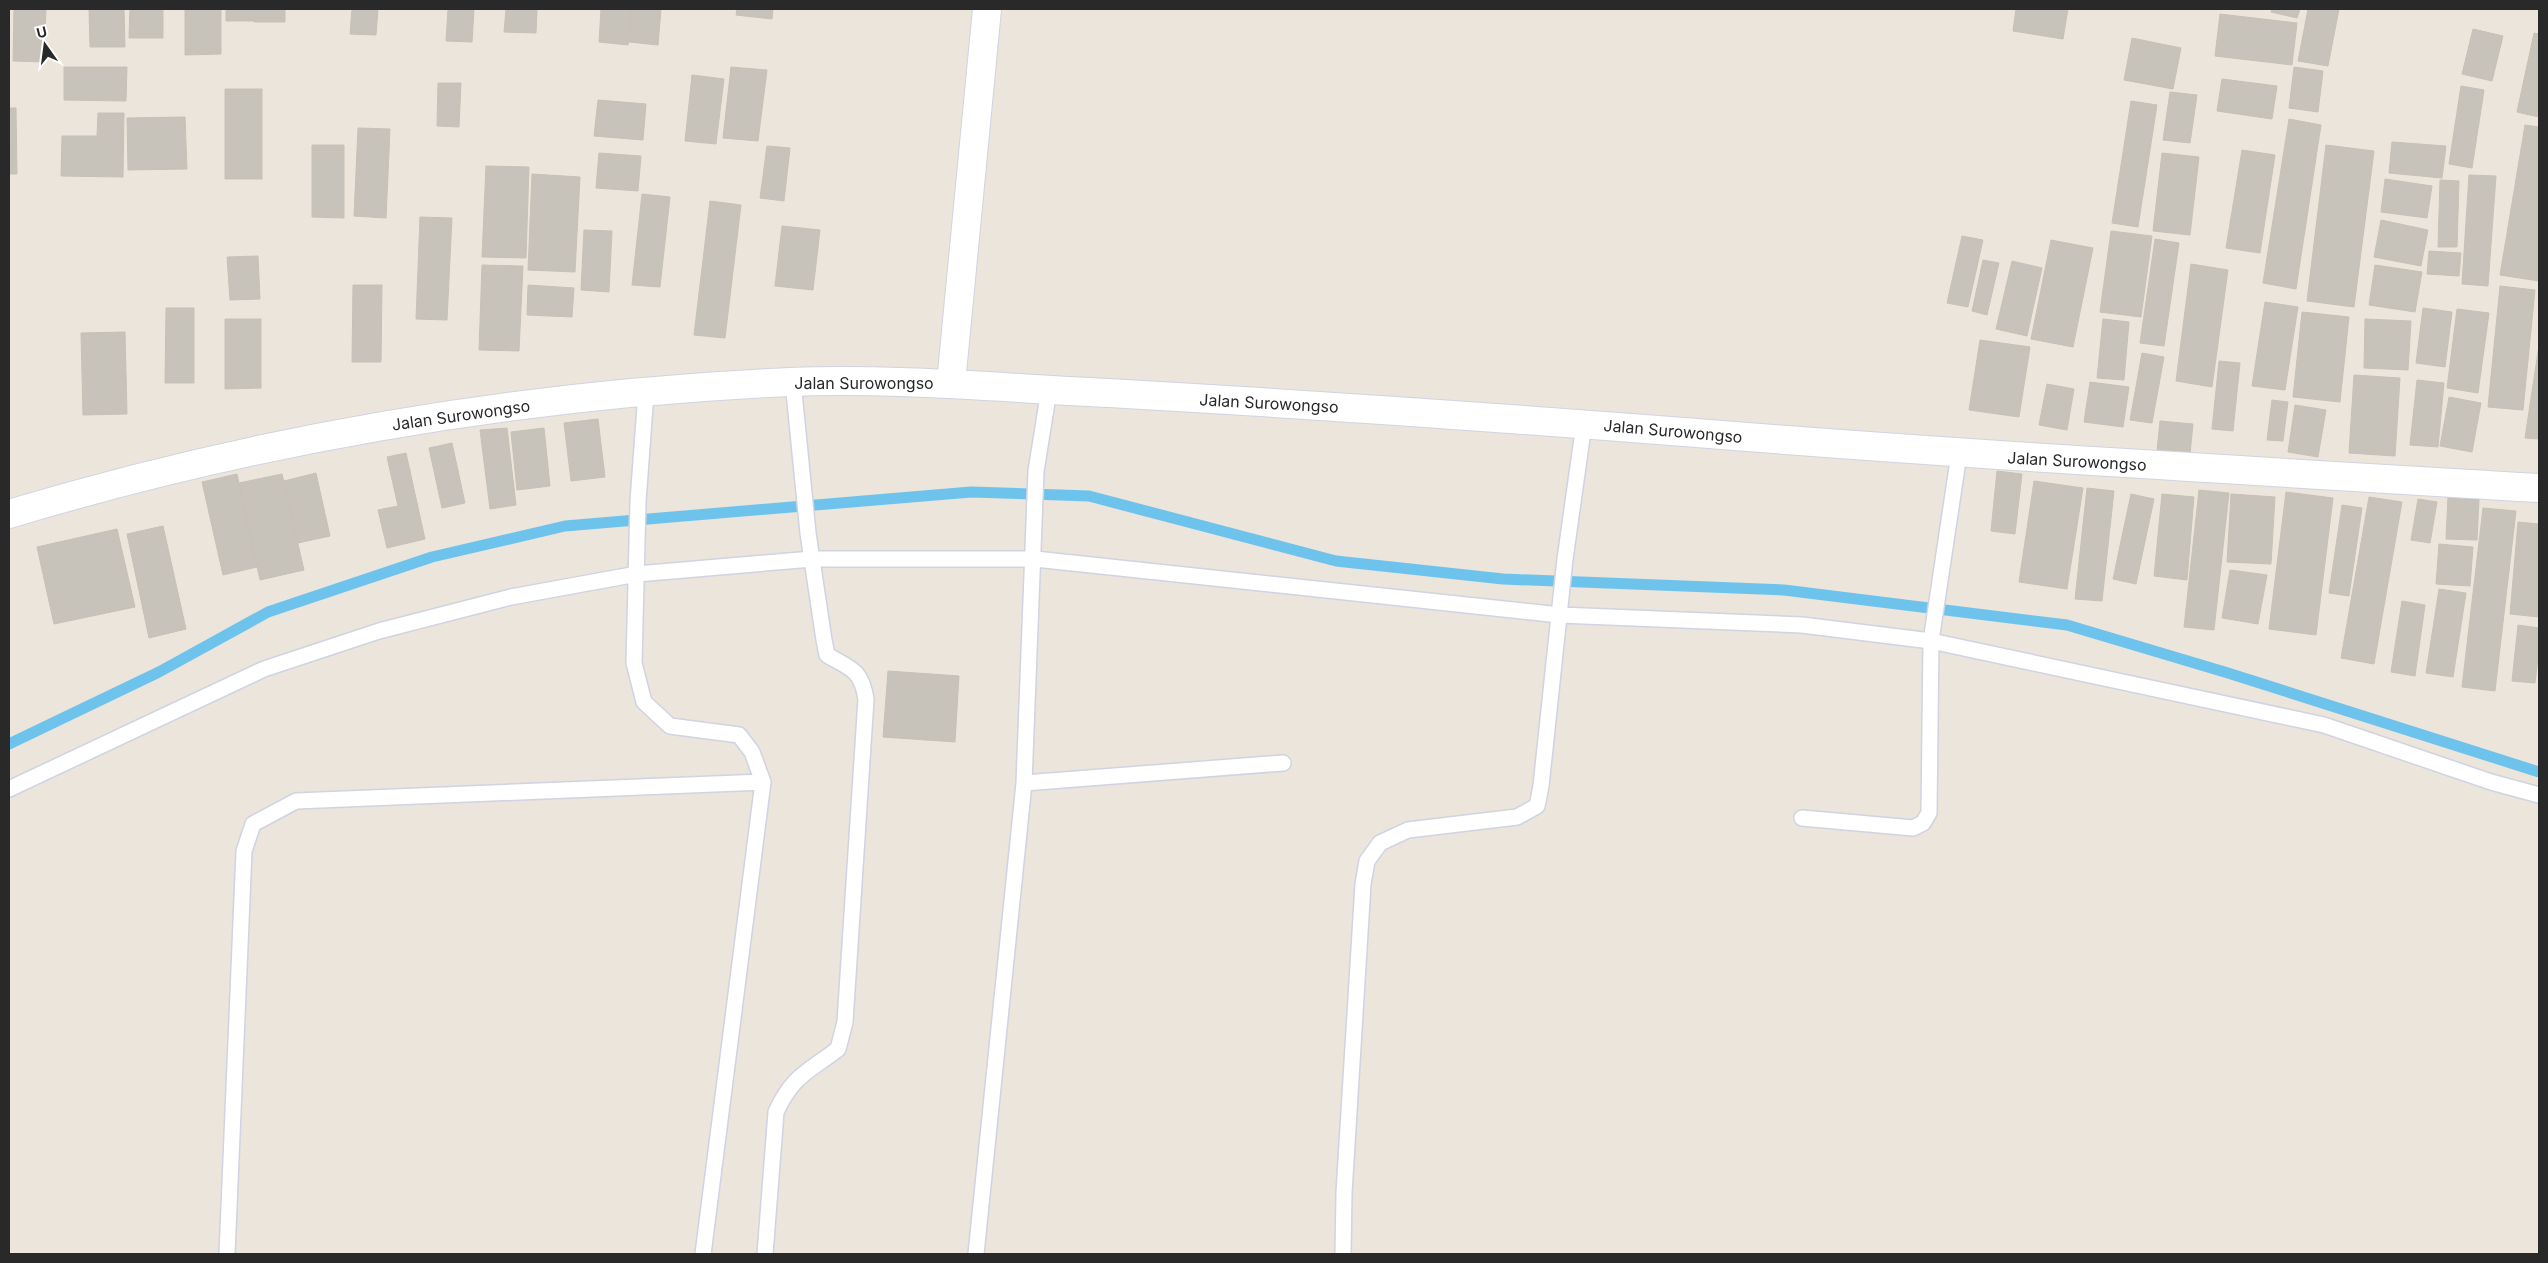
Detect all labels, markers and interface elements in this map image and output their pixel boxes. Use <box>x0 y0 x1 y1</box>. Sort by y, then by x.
north arrow <box>20 20 70 70</box>
text: U <box>35 22 49 41</box>
street label: Jalan Surowongso <box>794 373 934 393</box>
street label: Jalan Surowongso <box>1199 389 1339 417</box>
street label: Jalan Surowongso <box>391 395 531 435</box>
street label: Jalan Surowongso <box>1603 415 1743 447</box>
street label: Jalan Surowongso <box>2007 447 2147 475</box>

